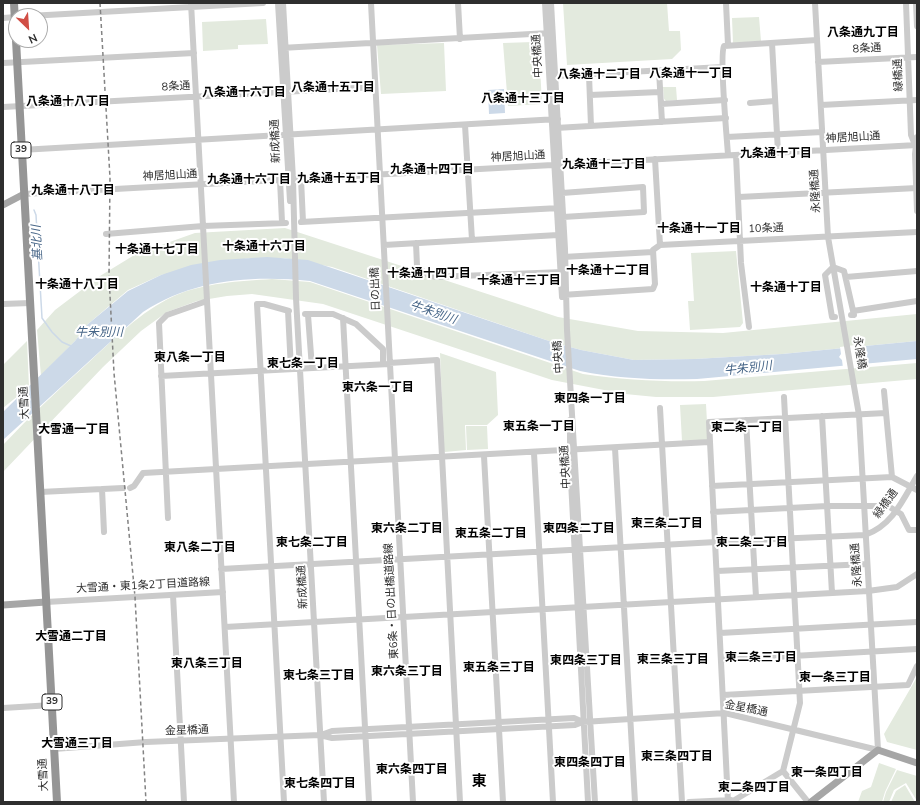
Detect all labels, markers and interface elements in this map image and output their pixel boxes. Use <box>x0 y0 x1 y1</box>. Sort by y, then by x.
north arrow <box>8 8 48 48</box>
district label: 八条通九丁目 <box>827 26 899 40</box>
text: N <box>26 30 40 47</box>
street label: 中央橋通 <box>530 34 546 78</box>
street label: 8条通 <box>852 42 882 56</box>
street label: 緑橋通 <box>892 58 906 92</box>
district label: 八条通十一丁目 <box>649 67 733 81</box>
district label: 八条通十二丁目 <box>557 68 641 82</box>
street label: 8条通 <box>161 80 191 94</box>
district label: 八条通十五丁目 <box>291 81 375 95</box>
district label: 八条通十六丁目 <box>202 86 286 100</box>
district label: 八条通十三丁目 <box>481 92 565 106</box>
district label: 八条通十八丁目 <box>26 95 110 109</box>
street label: 新成橋通 <box>269 119 283 163</box>
street label: 神居旭山通 <box>825 130 881 146</box>
road number: 39 <box>11 142 31 158</box>
district label: 九条通十丁目 <box>740 147 812 161</box>
street label: 神居旭山通 <box>490 149 546 165</box>
district label: 九条通十二丁目 <box>562 158 646 172</box>
district label: 九条通十四丁目 <box>390 163 474 177</box>
street label: 神居旭山通 <box>142 168 198 184</box>
street label: 永隆橋通 <box>808 169 824 213</box>
district label: 九条通十五丁目 <box>297 172 381 186</box>
district label: 九条通十六丁目 <box>207 173 291 187</box>
district label: 九条通十八丁目 <box>31 184 115 198</box>
district label: 十条通十一丁目 <box>657 222 741 236</box>
street label: 10条通 <box>748 222 784 236</box>
water label: 基北川 <box>30 225 46 261</box>
district label: 十条通十六丁目 <box>222 240 306 254</box>
district label: 十条通十七丁目 <box>115 243 199 257</box>
district label: 十条通十二丁目 <box>566 264 650 278</box>
street label: 日の出橋 <box>369 267 383 311</box>
district label: 十条通十四丁目 <box>387 267 471 281</box>
district label: 十条通十三丁目 <box>477 274 561 288</box>
district label: 十条通十八丁目 <box>35 278 119 292</box>
district label: 十条通十丁目 <box>750 281 822 295</box>
water label: 牛朱別川 <box>408 298 458 328</box>
water label: 牛朱別川 <box>75 326 123 340</box>
street label: 永隆橋 <box>850 336 868 370</box>
street label: 中央橋 <box>551 340 567 374</box>
district label: 東八条一丁目 <box>154 351 226 365</box>
district label: 東七条一丁目 <box>267 357 339 371</box>
water label: 牛朱別川 <box>723 359 773 379</box>
district label: 東六条一丁目 <box>342 381 414 395</box>
street label: 大雪通 <box>18 386 32 420</box>
district label: 東四条一丁目 <box>554 392 626 406</box>
district label: 東五条一丁目 <box>503 420 575 434</box>
district label: 東二条一丁目 <box>711 421 783 435</box>
district label: 大雪通一丁目 <box>38 423 110 437</box>
street label: 中央橋通 <box>558 445 574 489</box>
street label: 緑橋通 <box>871 487 901 521</box>
district label: 東三条二丁目 <box>631 517 703 531</box>
district label: 東六条二丁目 <box>371 522 443 536</box>
district label: 東四条二丁目 <box>543 522 615 536</box>
district label: 東五条二丁目 <box>455 527 527 541</box>
district label: 東七条二丁目 <box>276 536 348 550</box>
district label: 東二条二丁目 <box>716 536 788 550</box>
district label: 東八条二丁目 <box>164 541 236 555</box>
street label: 東6条・日の出橋道路線 <box>382 542 402 660</box>
street label: 永隆橋通 <box>849 543 865 587</box>
street label: 新成橋通 <box>295 565 311 609</box>
street label: 大雪通・東1条2丁目道路線 <box>76 576 210 596</box>
district label: 大雪通二丁目 <box>35 630 107 644</box>
district label: 東二条三丁目 <box>725 651 797 665</box>
district label: 東三条三丁目 <box>637 653 709 667</box>
district label: 東四条三丁目 <box>550 654 622 668</box>
district label: 東八条三丁目 <box>171 657 243 671</box>
district label: 東五条三丁目 <box>463 661 535 675</box>
district label: 東六条三丁目 <box>371 665 443 679</box>
district label: 東七条三丁目 <box>283 669 355 683</box>
district label: 東一条三丁目 <box>799 671 871 685</box>
road number: 39 <box>42 694 62 710</box>
street label: 金星橋通 <box>723 698 769 720</box>
street label: 金星橋通 <box>165 724 209 738</box>
district label: 大雪通三丁目 <box>41 737 113 751</box>
district label: 東三条四丁目 <box>641 750 713 764</box>
district label: 東四条四丁目 <box>554 756 626 770</box>
street label: 大雪通 <box>37 758 51 792</box>
district label: 東六条四丁目 <box>376 763 448 777</box>
district label: 東一条四丁目 <box>791 766 863 780</box>
district label: 東 <box>472 773 486 791</box>
district label: 東七条四丁目 <box>284 777 356 791</box>
district label: 東二条四丁目 <box>718 781 790 795</box>

